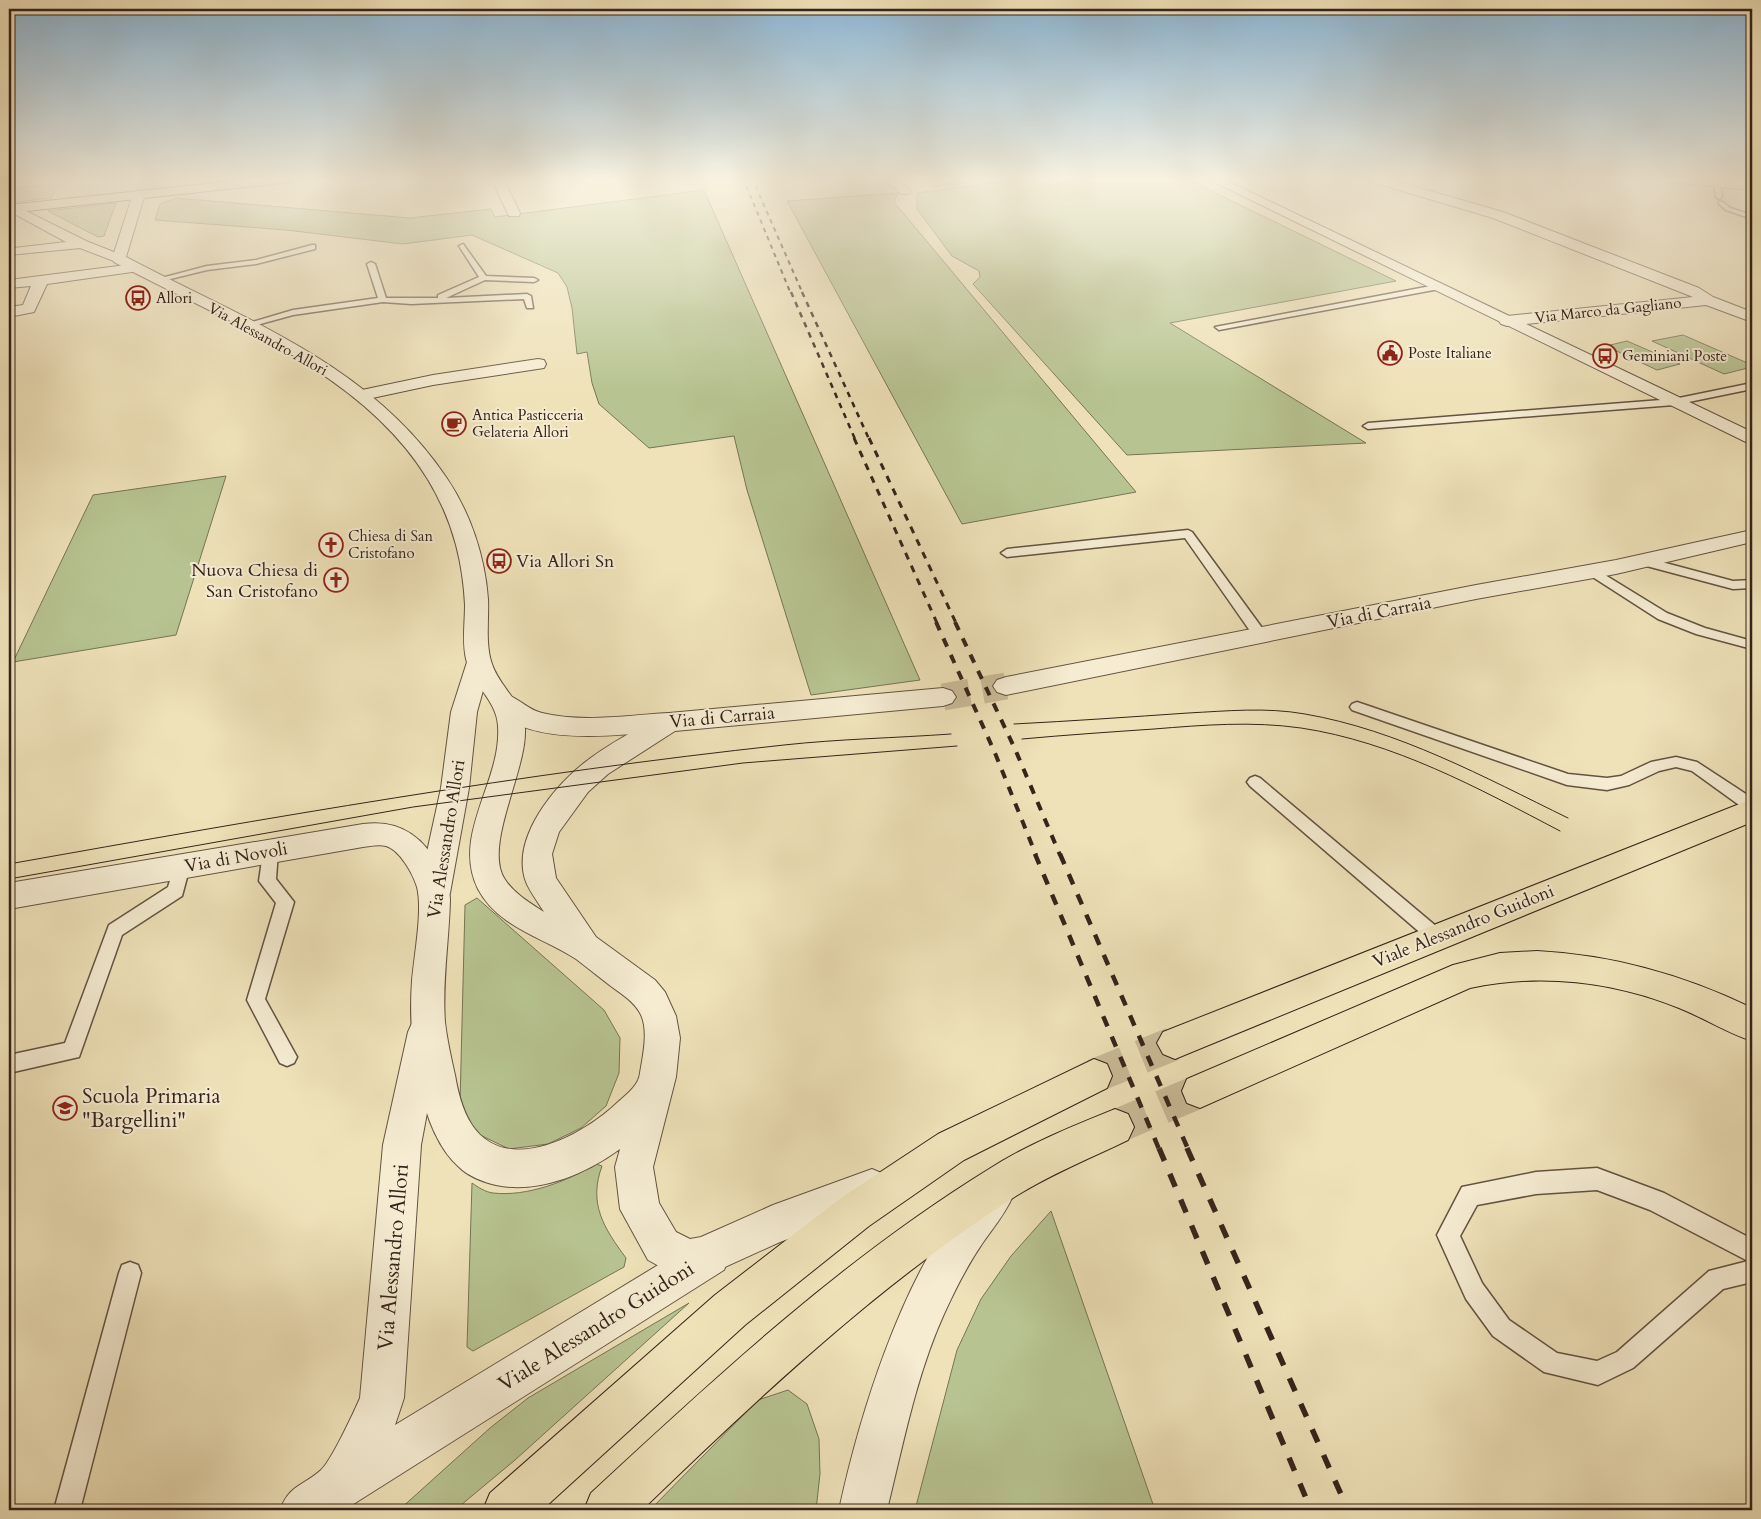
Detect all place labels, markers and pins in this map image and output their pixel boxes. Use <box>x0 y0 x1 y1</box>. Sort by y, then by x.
bus stop icon: Allori <box>125 285 151 311</box>
place label: Allori <box>156 288 192 308</box>
public building icon: Poste Italiane <box>1377 340 1403 366</box>
place label: Poste Italiane <box>1408 343 1492 363</box>
bus stop icon: Geminiani Poste <box>1592 343 1618 369</box>
place label: Geminiani Poste <box>1622 346 1727 366</box>
place label: Antica Pasticceria Gelateria Allori <box>472 405 584 442</box>
cafe icon: Antica Pasticceria Gelateria Allori <box>441 411 467 437</box>
place label: Chiesa di San Cristofano <box>348 526 433 563</box>
church icon: Chiesa di San Cristofano <box>318 532 344 558</box>
bus stop icon: Via Allori Sn <box>486 548 512 574</box>
place label: Via Allori Sn <box>516 549 615 574</box>
place label: Nuova Chiesa di San Cristofano <box>191 558 318 604</box>
church icon: Nuova Chiesa di San Cristofano <box>323 567 349 593</box>
place label: Scuola Primaria "Bargellini" <box>82 1082 221 1135</box>
school or university icon: Scuola Primaria "Bargellini" <box>52 1095 78 1121</box>

